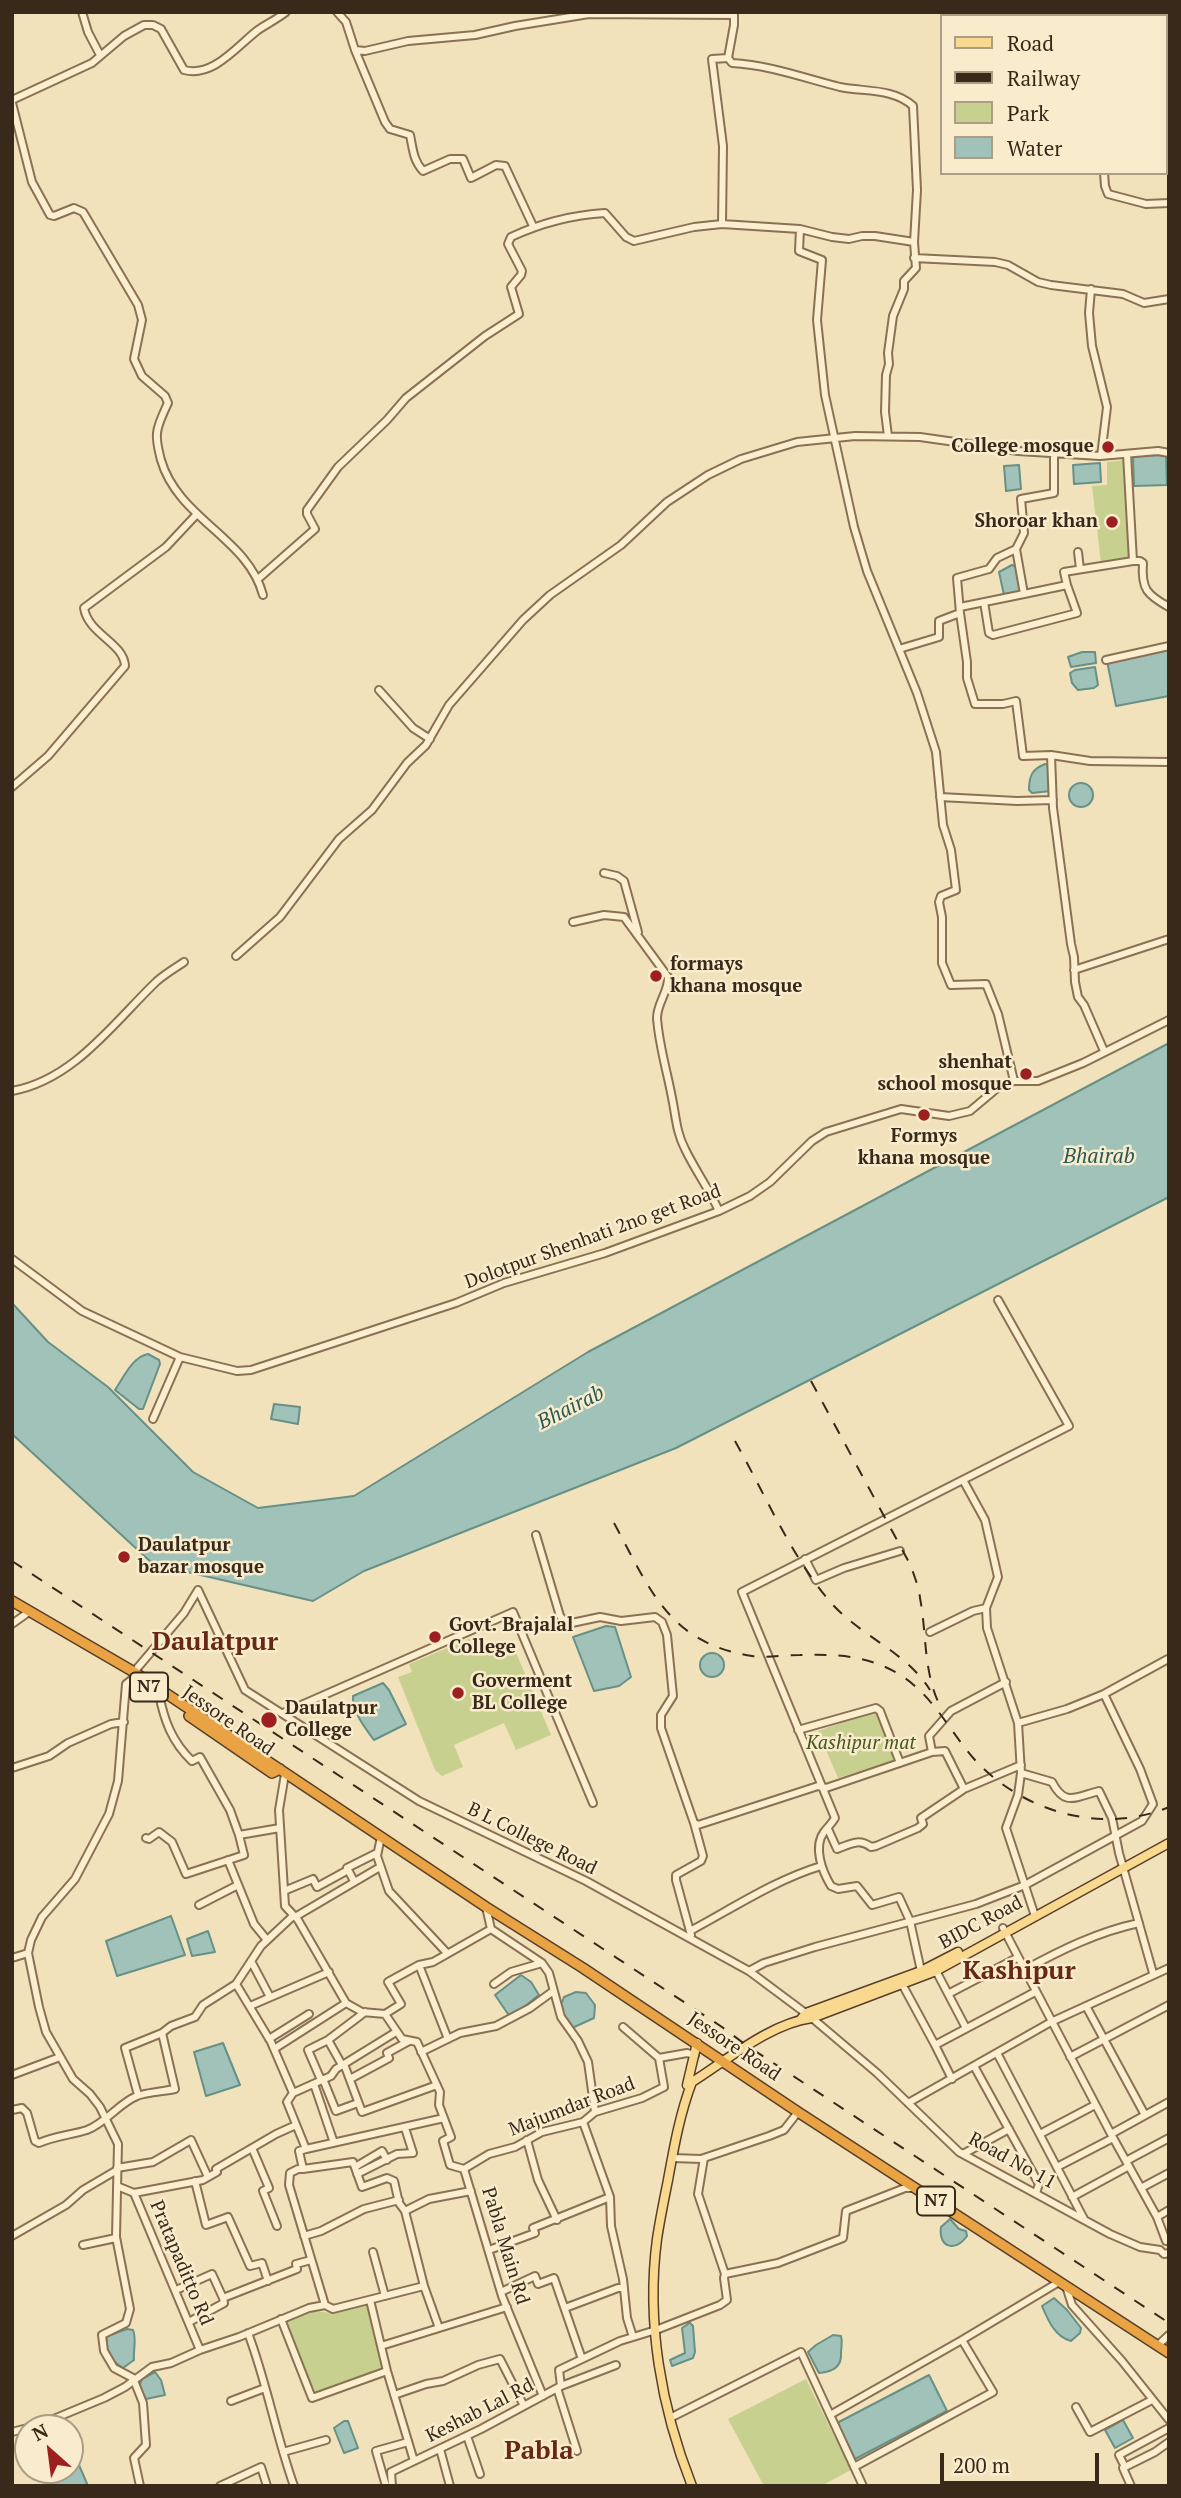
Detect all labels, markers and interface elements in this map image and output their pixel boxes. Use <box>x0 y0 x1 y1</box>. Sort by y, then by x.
legend <box>940 14 1167 175</box>
text: Road <box>1007 29 1054 57</box>
text: Railway <box>1007 64 1080 92</box>
text: Park <box>1007 99 1049 127</box>
text: Water <box>1007 134 1062 162</box>
place label: College mosque <box>951 436 1094 458</box>
marker: College mosque <box>1100 439 1116 455</box>
place label: Shoroar khan <box>975 511 1098 533</box>
marker: Shoroar khan <box>1104 514 1120 530</box>
place label: formays khana mosque <box>670 954 802 998</box>
marker: formays khana mosque <box>648 968 664 984</box>
place label: shenhat school mosque <box>877 1052 1012 1096</box>
marker: shenhat school mosque <box>1018 1066 1034 1082</box>
marker: Formys khana mosque <box>916 1107 932 1123</box>
place label: Formys khana mosque <box>858 1126 990 1170</box>
water label: Bhairab <box>1063 1144 1135 1170</box>
street label: Dolotpur Shenhati 2no get Road <box>462 1180 724 1294</box>
water label: Bhairab <box>533 1381 609 1435</box>
place label: Daulatpur bazar mosque <box>138 1535 264 1579</box>
marker: Daulatpur bazar mosque <box>116 1549 132 1565</box>
place label: Govt. Brajalal College <box>449 1615 573 1659</box>
district label: Daulatpur <box>152 1627 278 1659</box>
marker: Govt. Brajalal College <box>427 1629 443 1645</box>
place label: Goverment BL College <box>472 1671 572 1715</box>
road number: N7 <box>130 1672 168 1702</box>
street label: Jessore Road <box>178 1681 278 1761</box>
marker: Goverment BL College <box>450 1685 466 1701</box>
place label: Daulatpur College <box>285 1698 377 1742</box>
marker: Daulatpur College <box>259 1710 279 1730</box>
park label: Kashipur mat <box>806 1733 916 1755</box>
street label: B L College Road <box>464 1798 600 1880</box>
street label: BIDC Road <box>935 1892 1027 1954</box>
district label: Kashipur <box>962 1956 1076 1988</box>
street label: Jessore Road <box>683 2008 785 2086</box>
street label: Majumdar Road <box>506 2072 638 2142</box>
street label: Road No 11 <box>964 2128 1060 2194</box>
street label: Pabla Main Rd <box>476 2185 534 2307</box>
road number: N7 <box>917 2186 955 2216</box>
street label: Pratapaditto Rd <box>144 2197 218 2329</box>
street label: Keshab Lal Rd <box>422 2374 538 2448</box>
north arrow <box>14 2414 84 2484</box>
text: N <box>28 2417 52 2446</box>
district label: Pabla <box>504 2436 574 2468</box>
scale bar <box>943 2438 1102 2482</box>
text: 200 m <box>953 2451 1010 2479</box>

